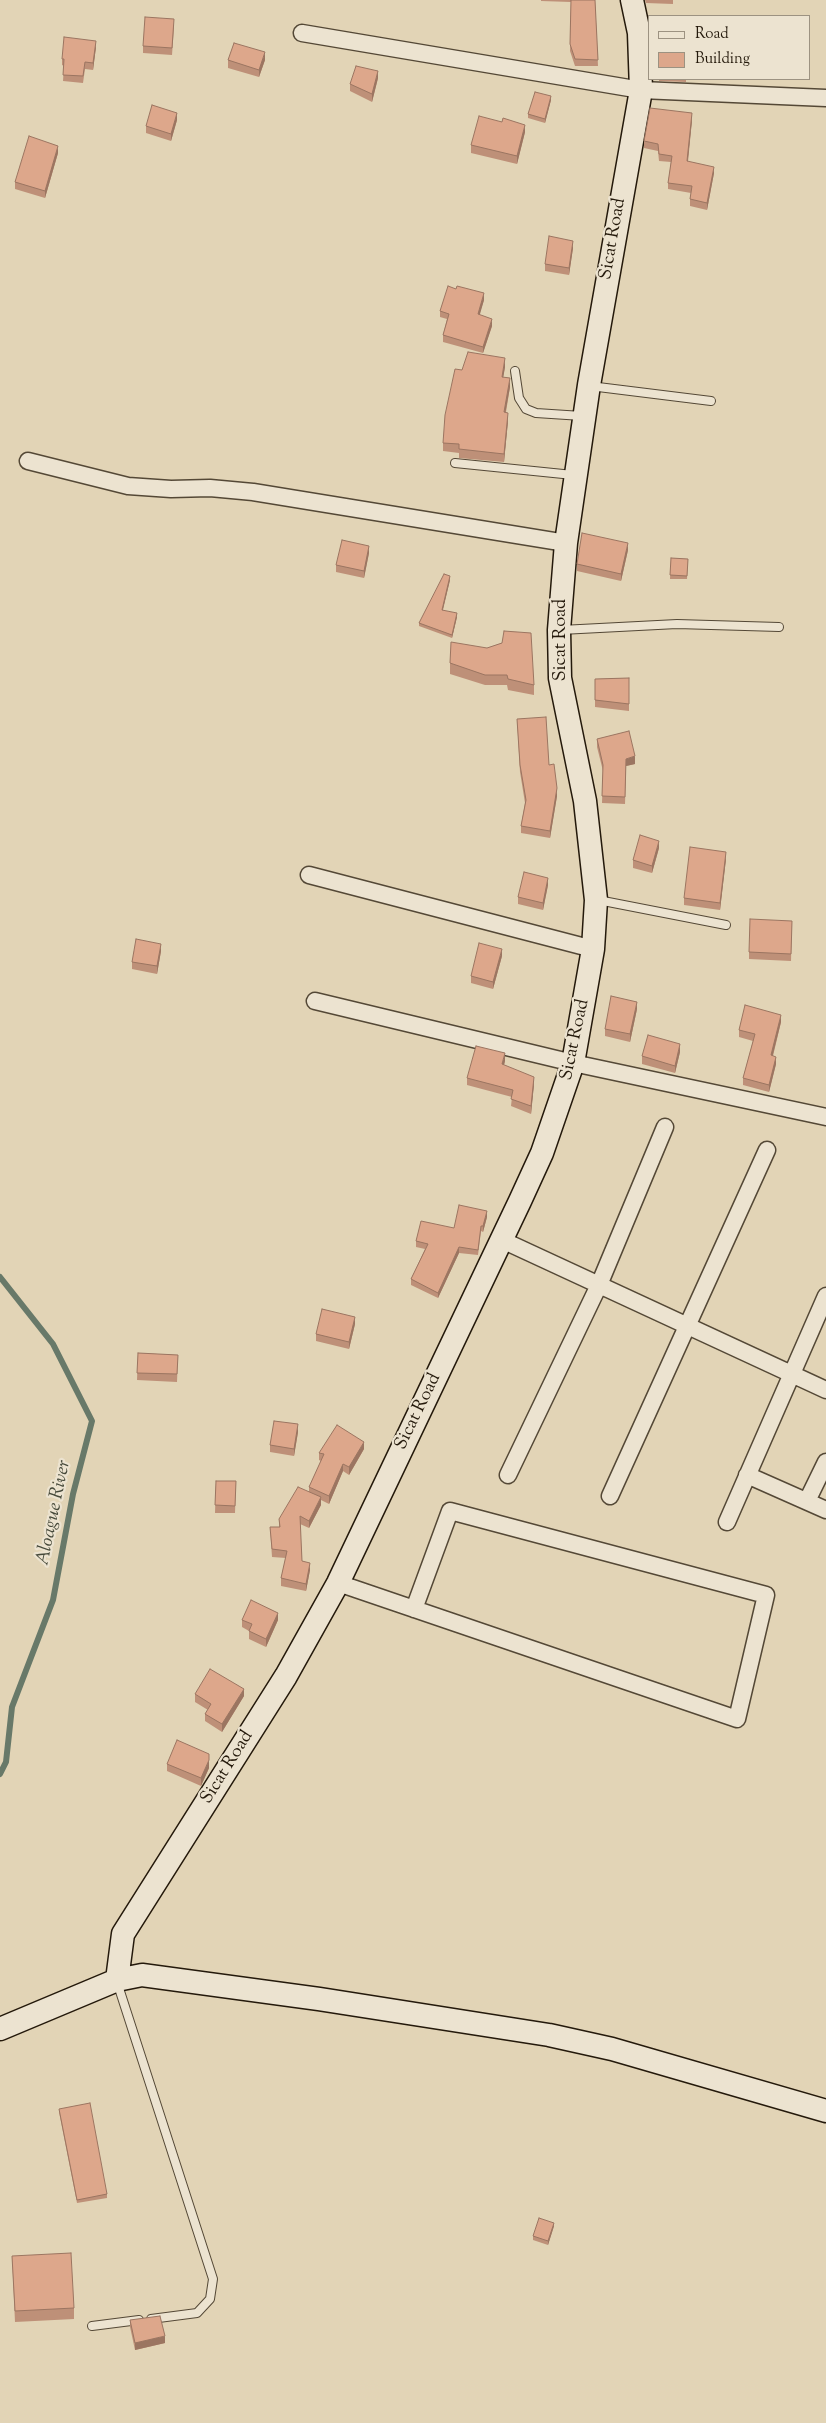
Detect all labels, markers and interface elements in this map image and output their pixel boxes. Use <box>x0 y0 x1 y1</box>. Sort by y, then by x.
legend <box>648 15 811 80</box>
text: Road <box>695 24 729 45</box>
text: Building <box>695 49 750 70</box>
street label: Sicat Road <box>596 197 632 281</box>
street label: Sicat Road <box>551 599 573 681</box>
street label: Sicat Road <box>557 997 595 1083</box>
street label: Sicat Road <box>391 1370 447 1454</box>
water label: Aloague River <box>33 1458 77 1568</box>
street label: Sicat Road <box>197 1727 259 1809</box>

